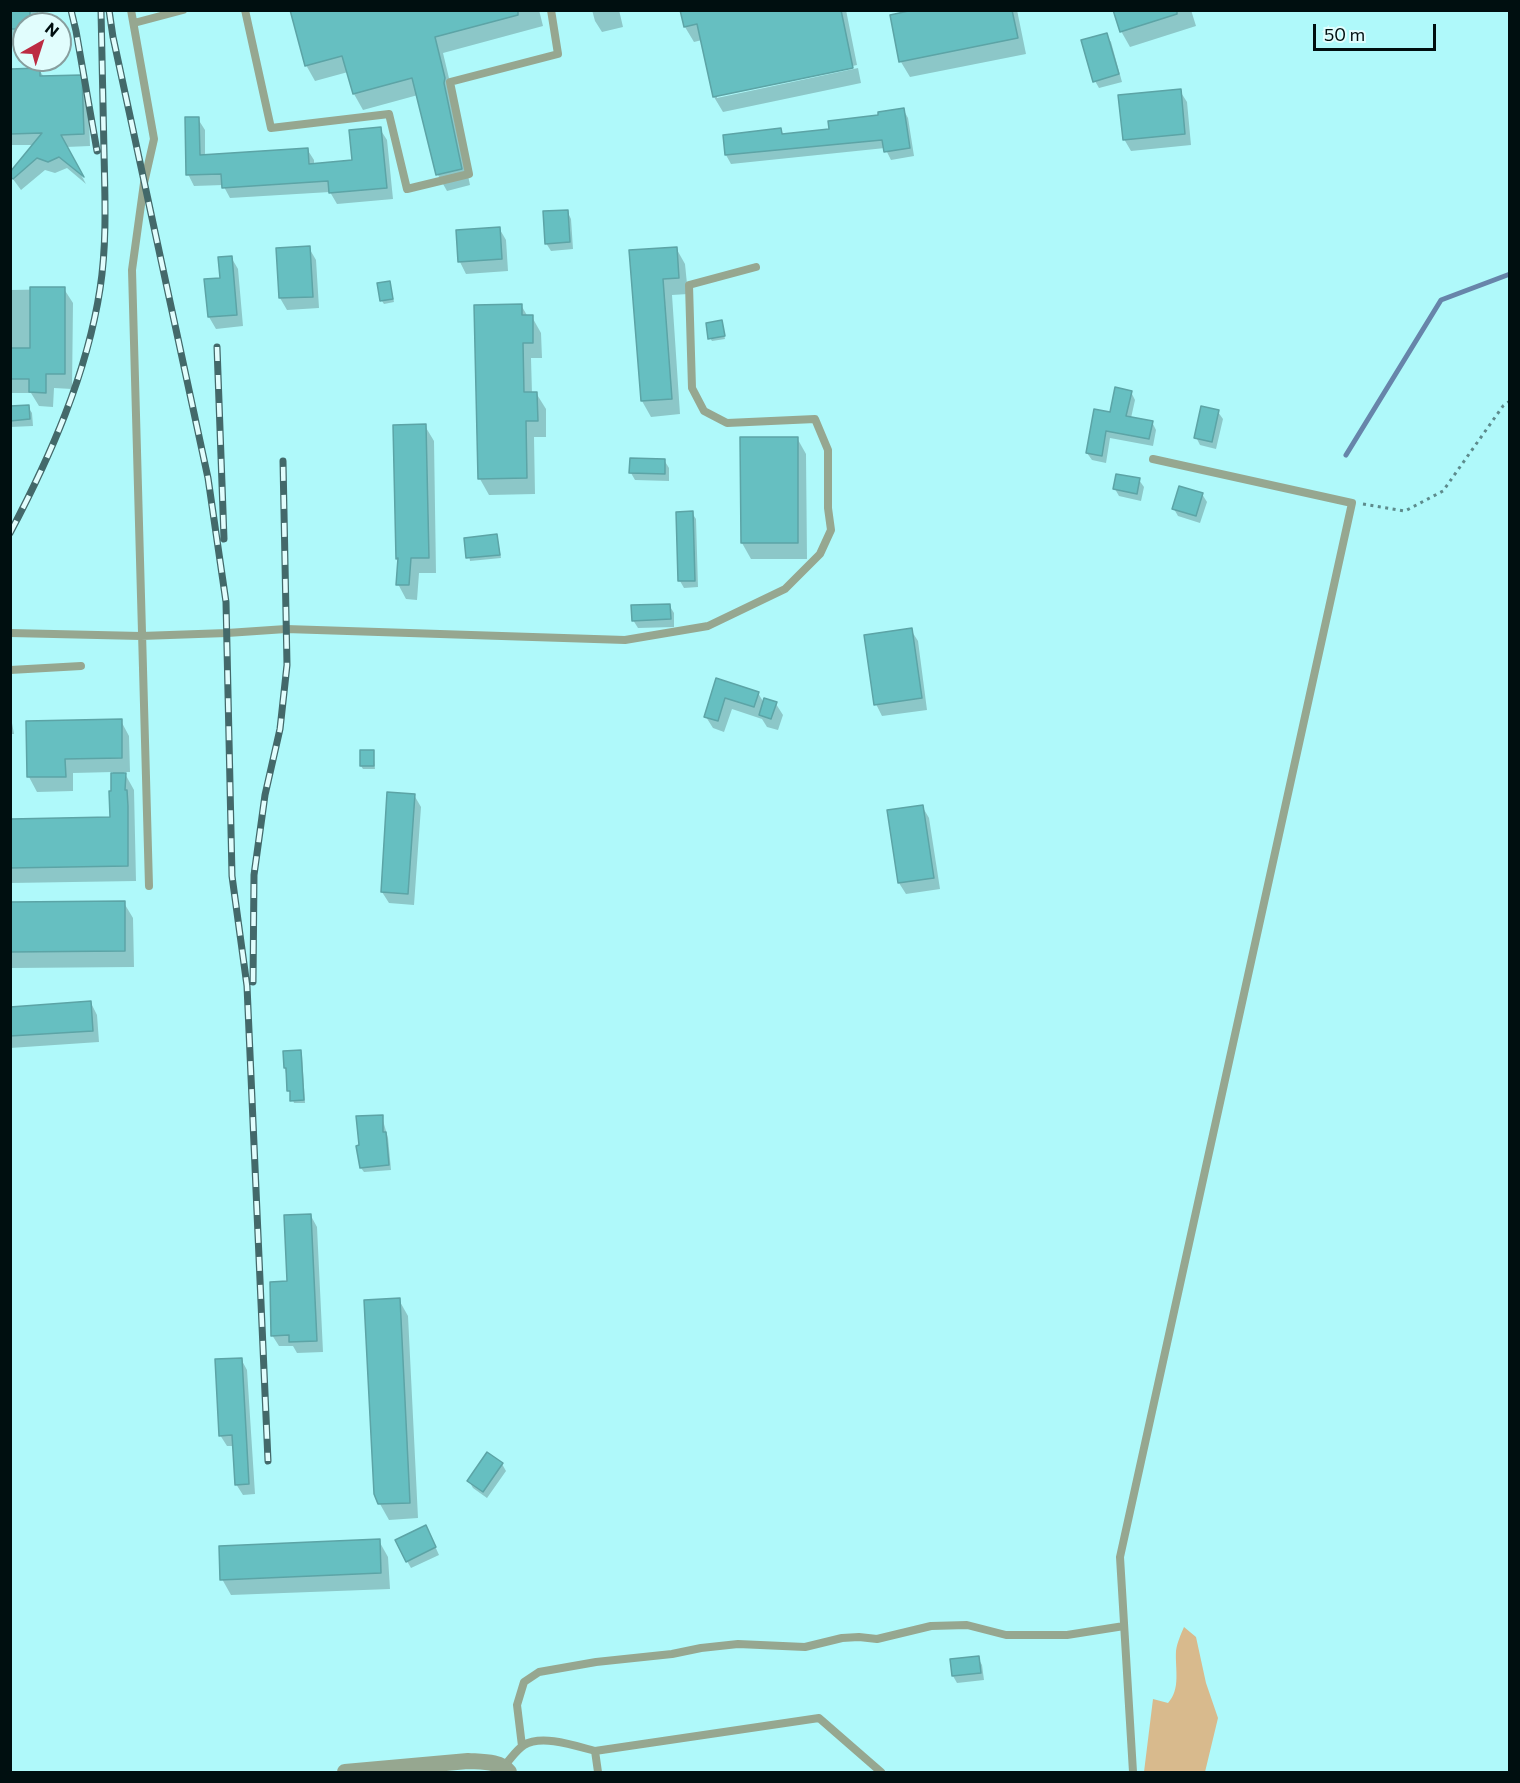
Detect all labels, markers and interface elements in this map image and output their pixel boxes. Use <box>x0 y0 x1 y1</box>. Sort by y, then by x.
north arrow <box>12 12 72 72</box>
scale bar <box>1316 12 1439 50</box>
text: N <box>42 18 63 40</box>
text: 50 m <box>1324 23 1365 45</box>

